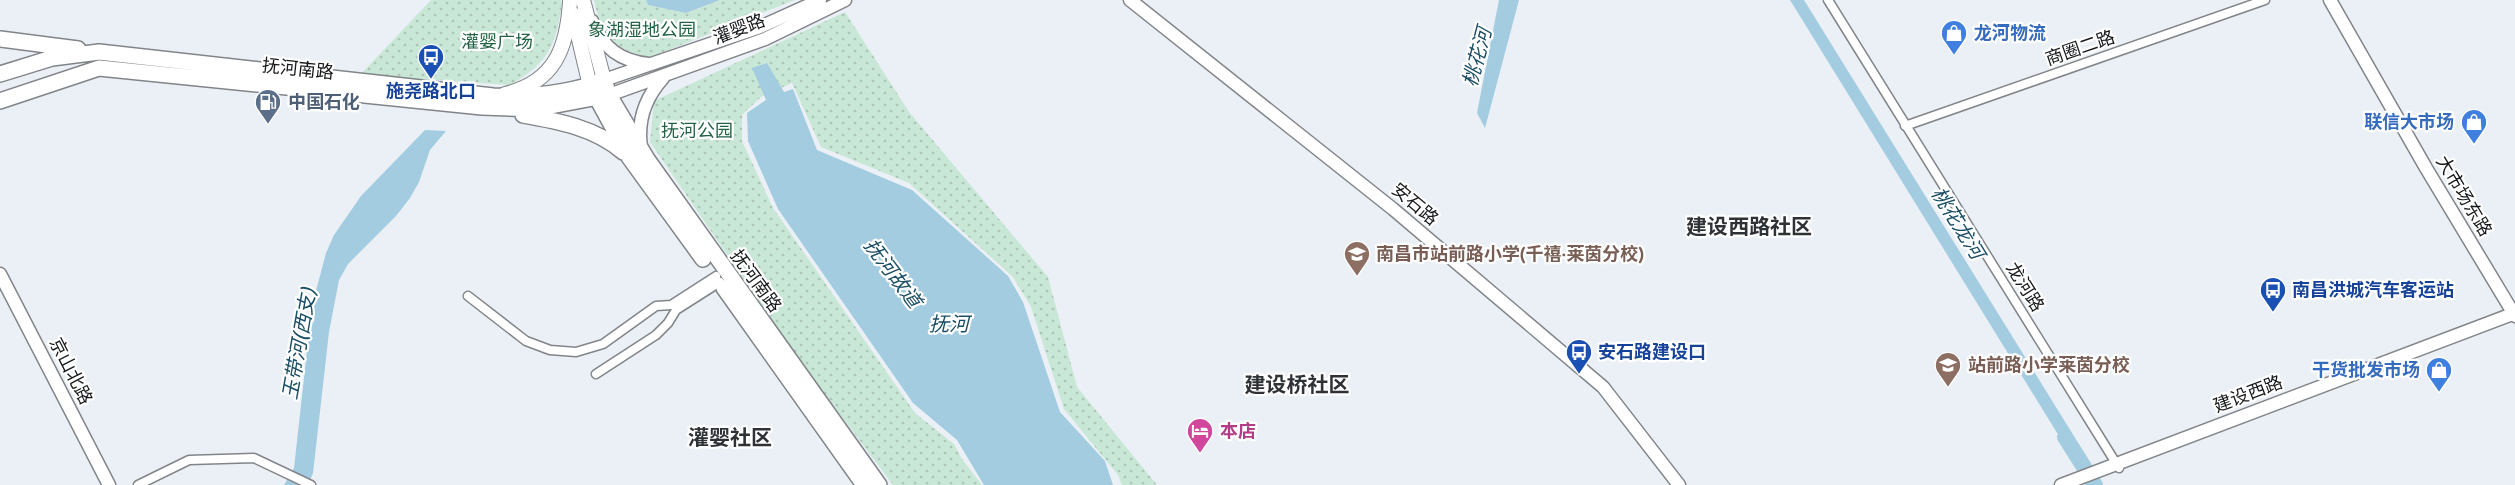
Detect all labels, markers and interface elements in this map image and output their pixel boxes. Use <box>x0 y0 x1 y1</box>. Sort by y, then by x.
street label: 灌婴路 <box>710 9 768 49</box>
shop icon: 龙河物流 <box>1939 18 1969 56</box>
park label: 象湖湿地公园 <box>588 19 696 41</box>
water label: 桃花河 <box>1459 21 1498 89</box>
place label: 龙河物流 <box>1974 22 2046 44</box>
street label: 商圈二路 <box>2042 26 2118 70</box>
park label: 灌婴广场 <box>461 31 533 53</box>
bus stop icon: 施尧路北口 <box>416 42 446 80</box>
street label: 抚河南路 <box>261 54 335 84</box>
place label: 施尧路北口 <box>386 80 476 102</box>
fuel station icon: 中国石化 <box>253 87 283 125</box>
place label: 中国石化 <box>288 91 360 113</box>
shop icon: 联信大市场 <box>2459 107 2489 145</box>
place label: 联信大市场 <box>2364 111 2454 133</box>
park label: 抚河公园 <box>661 120 733 142</box>
street label: 大市场东路 <box>2431 152 2497 240</box>
street label: 安石路 <box>1387 178 1443 230</box>
water label: 桃花龙河 <box>1926 183 1991 267</box>
district label: 建设西路社区 <box>1686 215 1812 240</box>
water label: 抚河故道 <box>859 234 928 315</box>
school or university icon: 南昌市站前路小学(千禧·莱茵分校) <box>1342 239 1372 277</box>
place label: 南昌市站前路小学(千禧·莱茵分校) <box>1376 243 1644 265</box>
street label: 抚河南路 <box>726 245 786 317</box>
street label: 龙河路 <box>2001 258 2049 316</box>
bus stop icon: 南昌洪城汽车客运站 <box>2258 275 2288 313</box>
place label: 南昌洪城汽车客运站 <box>2292 279 2454 301</box>
water label: 玉带河(西支) <box>278 285 322 402</box>
water label: 抚河 <box>929 313 973 337</box>
street label: 京山北路 <box>45 334 97 408</box>
bus stop icon: 安石路建设口 <box>1564 337 1594 375</box>
place label: 安石路建设口 <box>1598 341 1706 363</box>
school or university icon: 站前路小学莱茵分校 <box>1933 350 1963 388</box>
place label: 站前路小学莱茵分校 <box>1968 354 2130 376</box>
shop icon: 干货批发市场 <box>2424 355 2454 393</box>
place label: 干货批发市场 <box>2312 359 2420 381</box>
street label: 建设西路 <box>2210 371 2286 417</box>
district label: 建设桥社区 <box>1245 373 1350 398</box>
hotel icon: 本店 <box>1185 416 1215 454</box>
place label: 本店 <box>1220 420 1256 442</box>
district label: 灌婴社区 <box>688 426 772 451</box>

